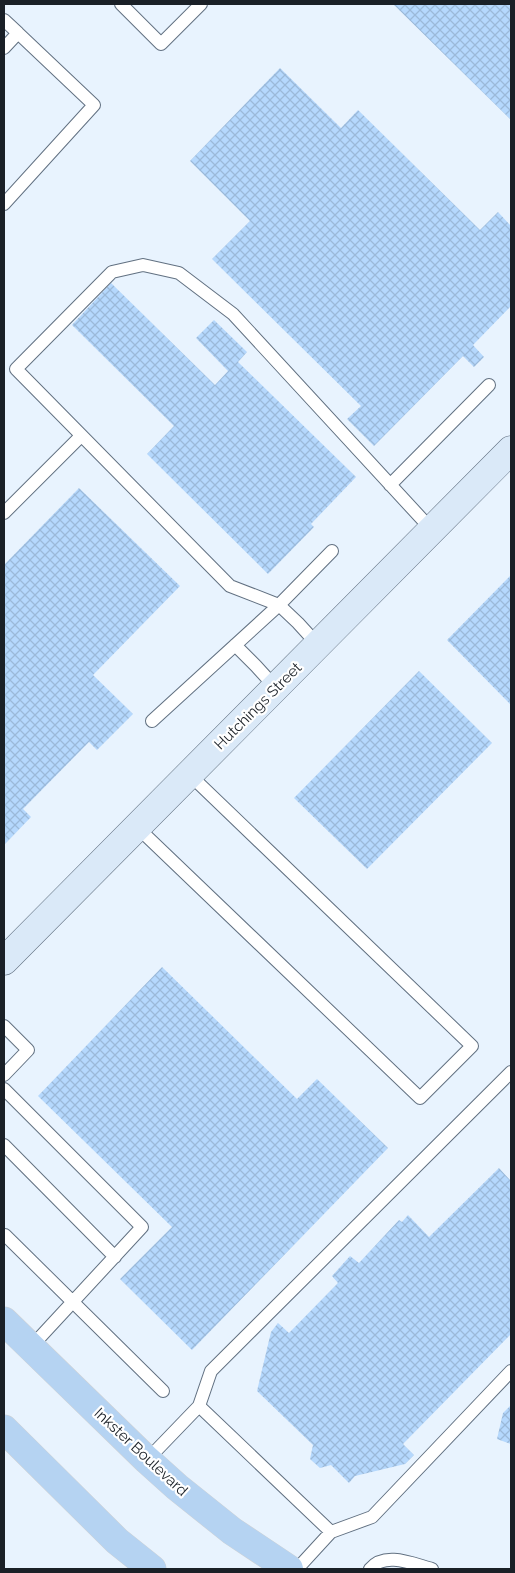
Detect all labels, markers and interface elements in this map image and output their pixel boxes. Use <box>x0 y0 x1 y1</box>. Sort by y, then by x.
street label: Hutchings Street <box>211 659 305 753</box>
street label: Inkster Boulevard <box>91 1404 191 1500</box>

